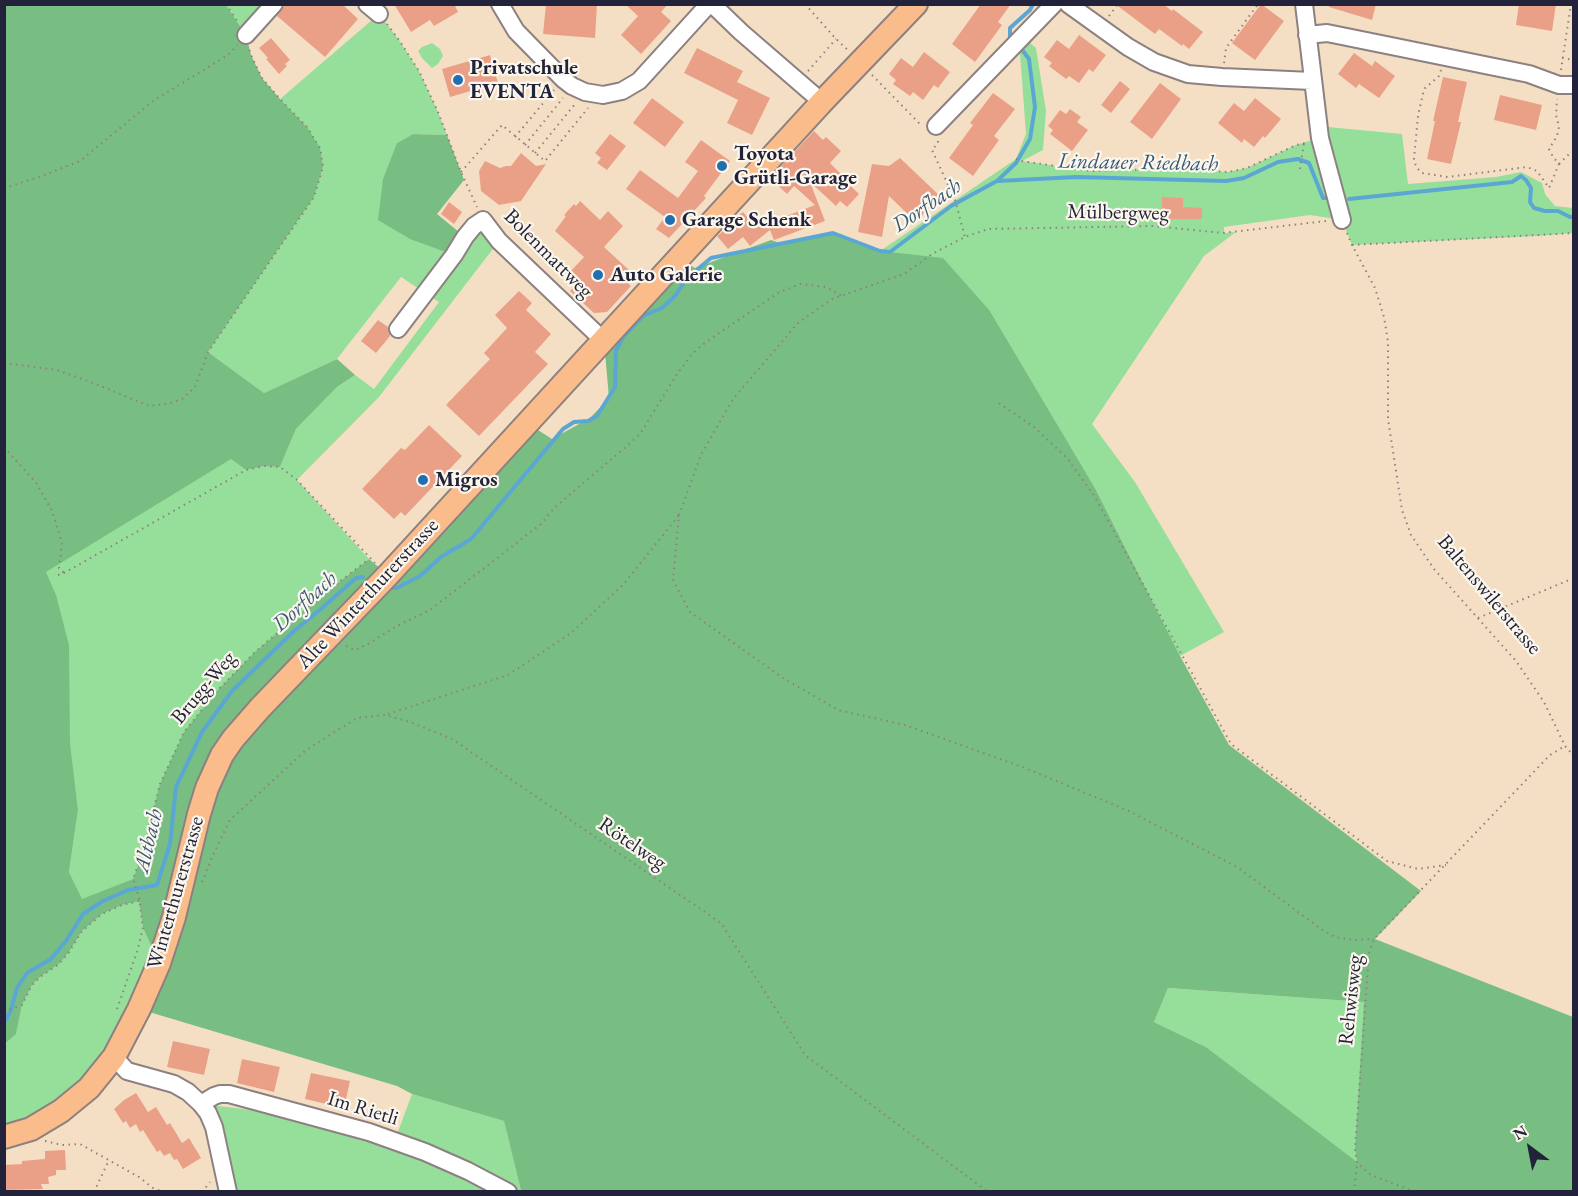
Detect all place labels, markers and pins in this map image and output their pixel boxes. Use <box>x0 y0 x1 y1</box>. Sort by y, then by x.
place label: Privatschule EVENTA <box>470 55 578 105</box>
marker: Privatschule EVENTA <box>451 73 465 87</box>
place label: Toyota Grütli-Garage <box>734 141 857 191</box>
marker: Toyota Grütli-Garage <box>715 159 729 173</box>
place label: Garage Schenk <box>682 207 811 233</box>
marker: Garage Schenk <box>663 213 677 227</box>
place label: Auto Galerie <box>610 262 722 288</box>
marker: Auto Galerie <box>591 268 605 282</box>
place label: Migros <box>435 467 498 493</box>
marker: Migros <box>416 473 430 487</box>

